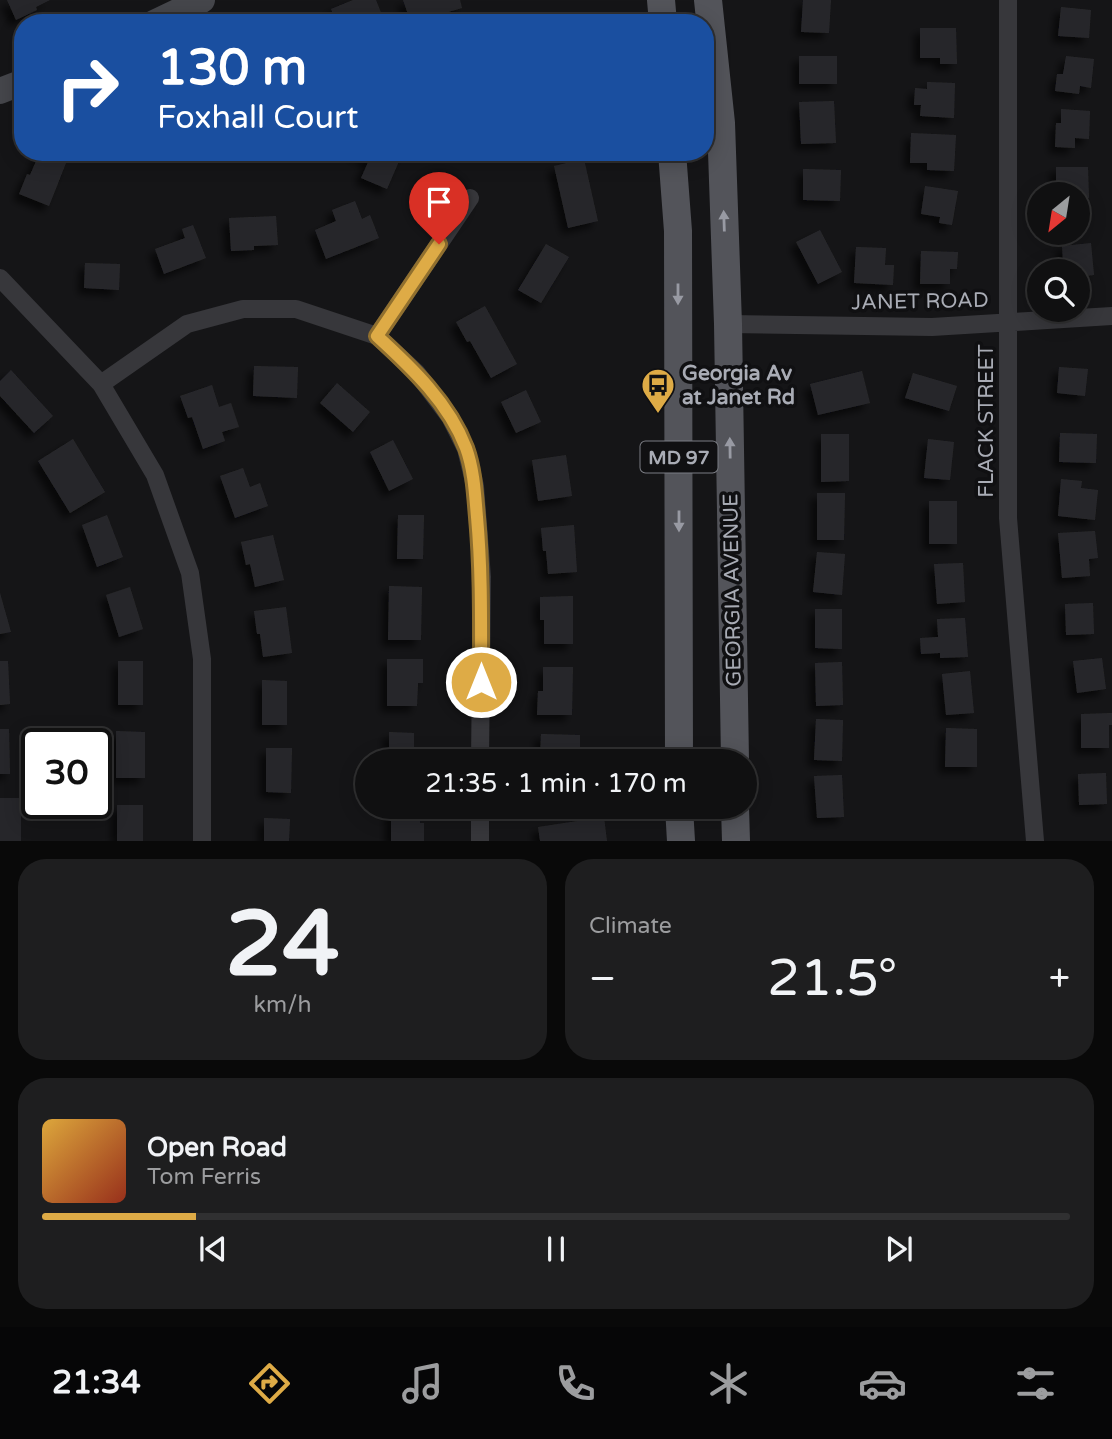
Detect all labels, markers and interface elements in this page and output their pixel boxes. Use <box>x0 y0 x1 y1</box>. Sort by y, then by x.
text: 130 m <box>157 39 307 98</box>
icon: right <box>42 42 133 133</box>
text: Foxhall Court <box>157 99 358 137</box>
pin <box>409 172 469 244</box>
north arrow <box>1027 182 1090 245</box>
map controls <box>1027 182 1090 322</box>
icon: arrive <box>420 183 458 221</box>
one-way arrow <box>719 209 730 231</box>
button: search <box>1027 259 1090 322</box>
one-way arrow <box>672 283 684 305</box>
street label: JANET ROAD <box>851 288 989 315</box>
street label: FLACK STREET <box>974 344 999 498</box>
place label: Georgia Av at Janet Rd <box>682 361 795 410</box>
bus stop icon: Georgia Av at Janet Rd <box>639 366 677 415</box>
one-way arrow <box>724 437 736 459</box>
road number: MD 97 <box>640 442 718 472</box>
street label: GEORGIA AVENUE <box>718 493 747 687</box>
one-way arrow <box>674 511 685 533</box>
position arrow <box>444 645 518 719</box>
speed limit sign: 30 <box>21 728 112 819</box>
text: 21:35 · 1 min · 170 m <box>425 768 687 799</box>
text: 24 <box>225 890 340 1000</box>
text: Climate <box>589 912 672 940</box>
text: 21.5° <box>767 947 897 1010</box>
text: − <box>589 956 616 1002</box>
text: + <box>1049 956 1070 1002</box>
text: km/h <box>254 991 311 1019</box>
text: Open Road <box>147 1132 287 1163</box>
text: Tom Ferris <box>147 1163 261 1191</box>
icon: previous <box>194 1230 232 1268</box>
icon: pause <box>537 1230 575 1268</box>
icon: next <box>880 1230 918 1268</box>
icon: directions <box>245 1359 294 1408</box>
icon: music <box>398 1359 447 1408</box>
icon: phone <box>551 1359 600 1408</box>
icon: climate <box>704 1359 753 1408</box>
icon: car <box>858 1359 907 1408</box>
icon: filters <box>1011 1359 1060 1408</box>
text: 21:34 <box>52 1364 141 1402</box>

